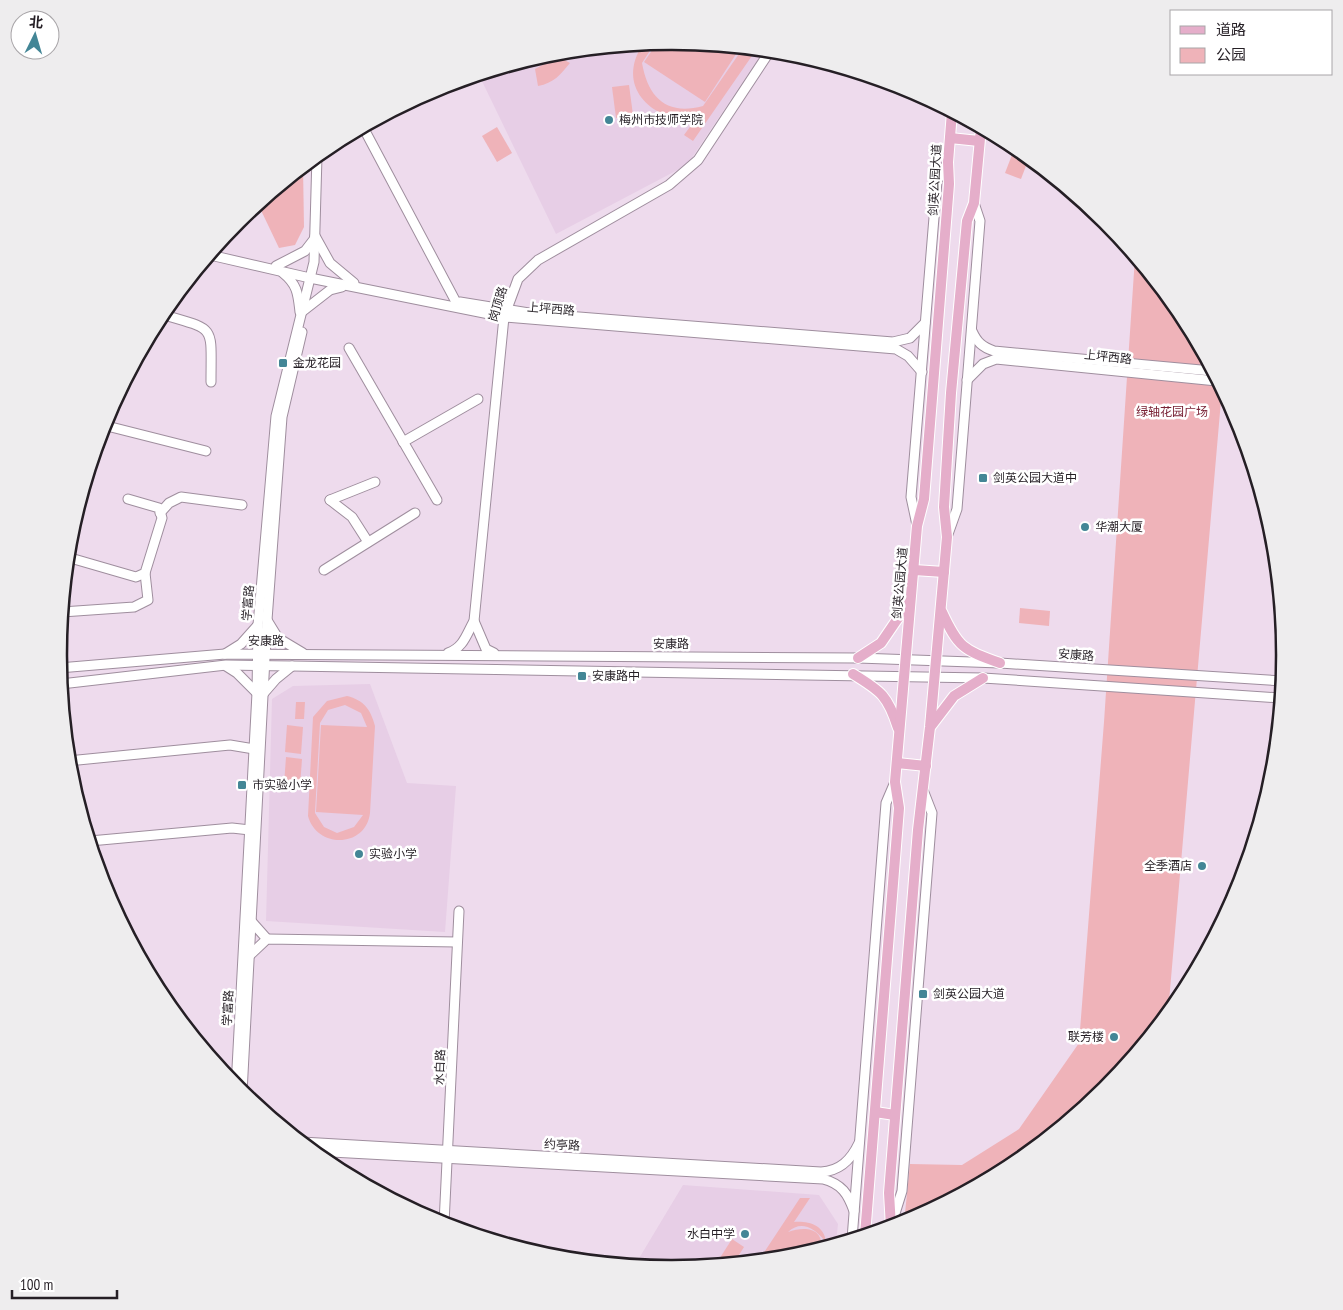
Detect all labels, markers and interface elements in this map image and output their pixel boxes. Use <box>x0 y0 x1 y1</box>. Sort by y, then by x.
north arrow <box>10 10 60 60</box>
legend <box>1170 10 1333 75</box>
text: 北 <box>28 12 44 32</box>
text: 道路 <box>1216 20 1246 39</box>
text: 公园 <box>1216 45 1246 64</box>
place label: 梅州市技师学院 <box>619 112 703 127</box>
marker: 梅州市技师学院 <box>603 114 615 126</box>
street label: 剑英公园大道 <box>925 144 944 216</box>
street label: 岗顶路 <box>485 284 510 323</box>
street label: 上坪西路 <box>526 299 576 318</box>
street label: 上坪西路 <box>1083 347 1133 366</box>
place label: 金龙花园 <box>293 355 341 370</box>
marker: 金龙花园 <box>277 357 289 369</box>
park label: 绿轴花园广场 <box>1136 404 1208 419</box>
place label: 剑英公园大道中 <box>993 470 1077 485</box>
marker: 剑英公园大道中 <box>977 472 989 484</box>
place label: 华潮大厦 <box>1095 519 1143 534</box>
marker: 华潮大厦 <box>1079 521 1091 533</box>
street label: 剑英公园大道 <box>889 546 910 619</box>
street label: 学富路 <box>238 584 257 622</box>
street label: 安康路 <box>248 633 284 648</box>
street label: 安康路 <box>653 636 689 651</box>
street label: 安康路 <box>1058 646 1095 663</box>
place label: 安康路中 <box>592 668 640 683</box>
marker: 安康路中 <box>576 670 588 682</box>
place label: 市实验小学 <box>252 777 312 792</box>
marker: 市实验小学 <box>236 779 248 791</box>
place label: 实验小学 <box>369 846 417 861</box>
marker: 实验小学 <box>353 848 365 860</box>
place label: 全季酒店 <box>1144 858 1192 873</box>
marker: 全季酒店 <box>1196 860 1208 872</box>
place label: 剑英公园大道 <box>933 986 1005 1001</box>
marker: 剑英公园大道 <box>917 988 929 1000</box>
street label: 学富路 <box>219 990 236 1026</box>
place label: 联芳楼 <box>1068 1029 1104 1044</box>
marker: 联芳楼 <box>1108 1031 1120 1043</box>
street label: 水白路 <box>431 1049 448 1085</box>
street label: 约亭路 <box>544 1136 580 1153</box>
place label: 水白中学 <box>687 1226 735 1241</box>
marker: 水白中学 <box>739 1228 751 1240</box>
scale bar <box>12 1268 118 1300</box>
text: 100 m <box>20 1275 53 1294</box>

